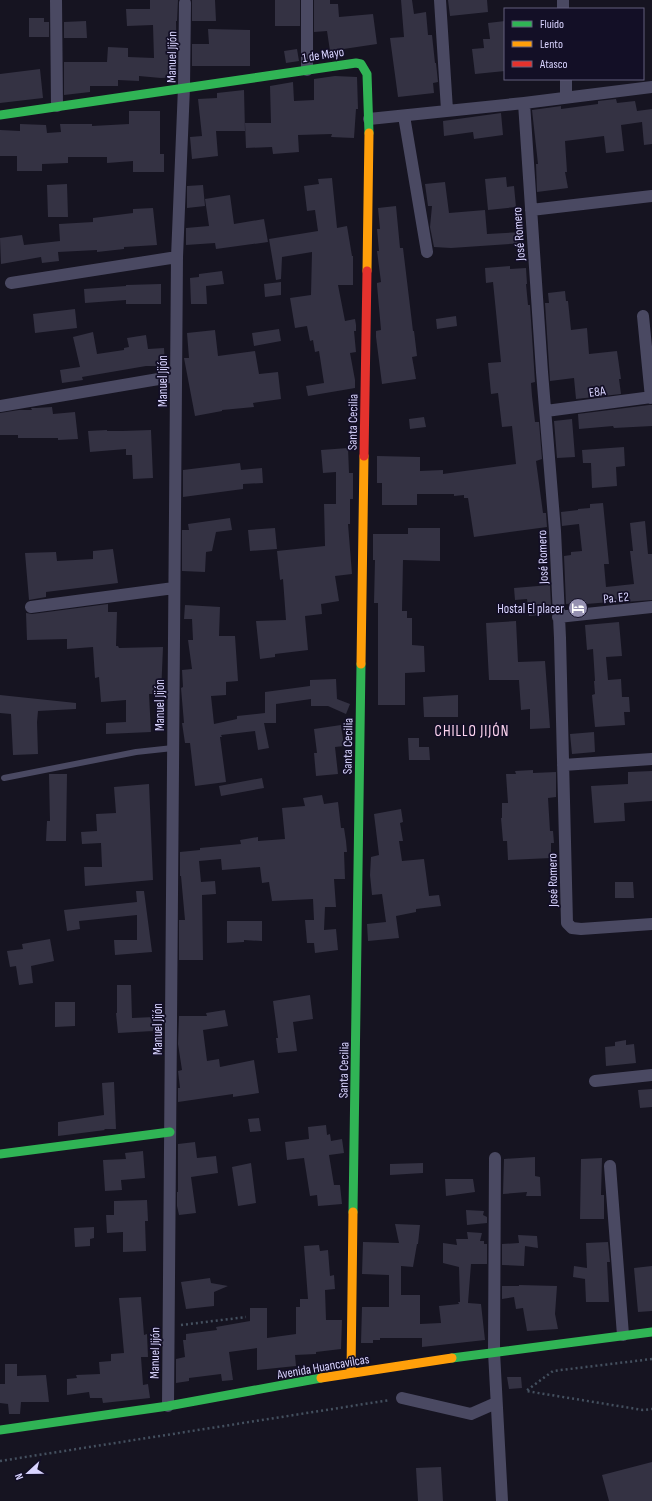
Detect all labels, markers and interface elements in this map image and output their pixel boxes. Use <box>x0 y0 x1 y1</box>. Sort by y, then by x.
legend <box>504 8 644 80</box>
text: Fluido <box>540 17 564 32</box>
street label: Manuel Jijón <box>164 31 180 83</box>
text: Lento <box>540 37 563 52</box>
street label: 1 de Mayo <box>301 44 345 66</box>
text: Atasco <box>539 57 567 72</box>
street label: José Romero <box>509 207 529 262</box>
street label: Manuel Jijón <box>155 355 171 407</box>
street label: E8A <box>588 383 607 401</box>
street label: Santa Cecilia <box>345 394 361 450</box>
street label: José Romero <box>534 530 552 585</box>
street label: Pa. E2 <box>603 589 630 607</box>
hotel icon: Hostal El placer <box>567 597 589 619</box>
place label: Hostal El placer <box>497 601 564 617</box>
street label: Manuel Jijón <box>152 679 168 731</box>
street label: Santa Cecilia <box>340 718 356 774</box>
district label: CHILLO JIJÓN <box>435 722 509 741</box>
street label: José Romero <box>545 853 561 908</box>
street label: Manuel Jijón <box>150 1003 166 1055</box>
street label: Santa Cecilia <box>336 1042 352 1098</box>
street label: Manuel Jijón <box>147 1327 163 1379</box>
street label: Avenida Huancavilcas <box>275 1351 371 1383</box>
north arrow <box>8 1453 48 1493</box>
text: N <box>12 1471 26 1482</box>

